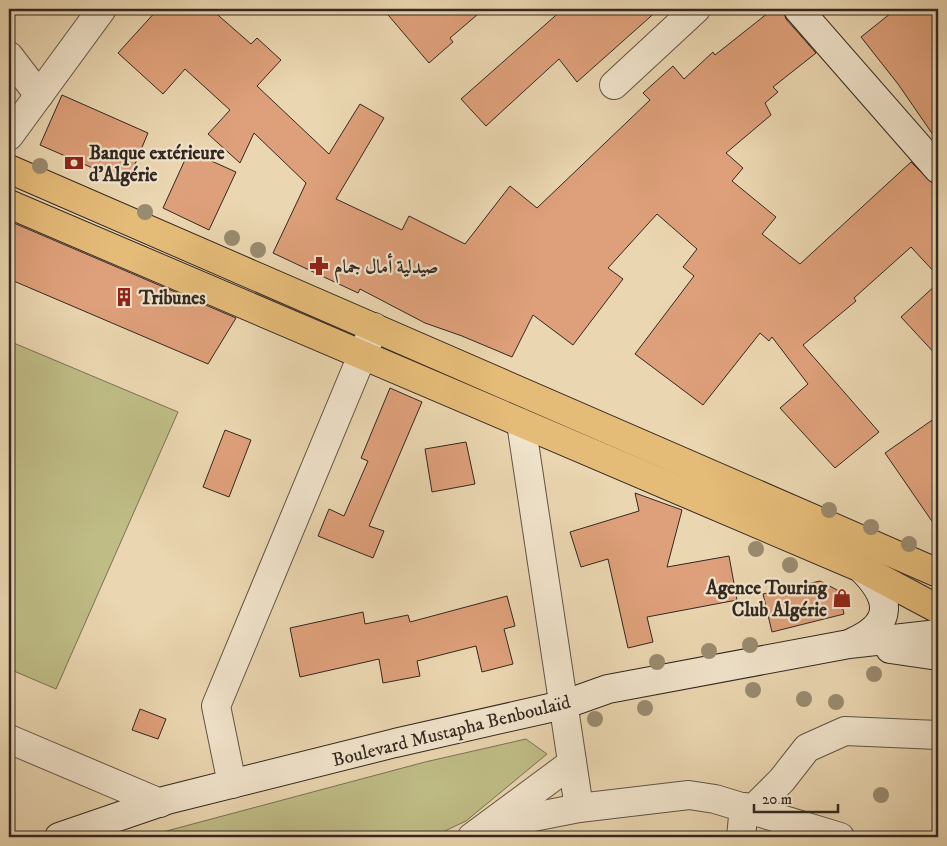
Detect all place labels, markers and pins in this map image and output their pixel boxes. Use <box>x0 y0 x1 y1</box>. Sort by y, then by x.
place label: Banque extérieure d'Algérie <box>89 142 225 187</box>
bank icon: Banque extérieure d'Algérie <box>63 152 85 174</box>
place label: صيدلية أمال جمام <box>334 253 439 284</box>
pharmacy icon: صيدلية أمال جمام <box>308 255 330 277</box>
building icon: Tribunes <box>113 286 135 308</box>
place label: Tribunes <box>138 287 206 310</box>
place label: Agence Touring Club Algérie <box>705 577 828 622</box>
shop icon: Agence Touring Club Algérie <box>831 587 853 609</box>

